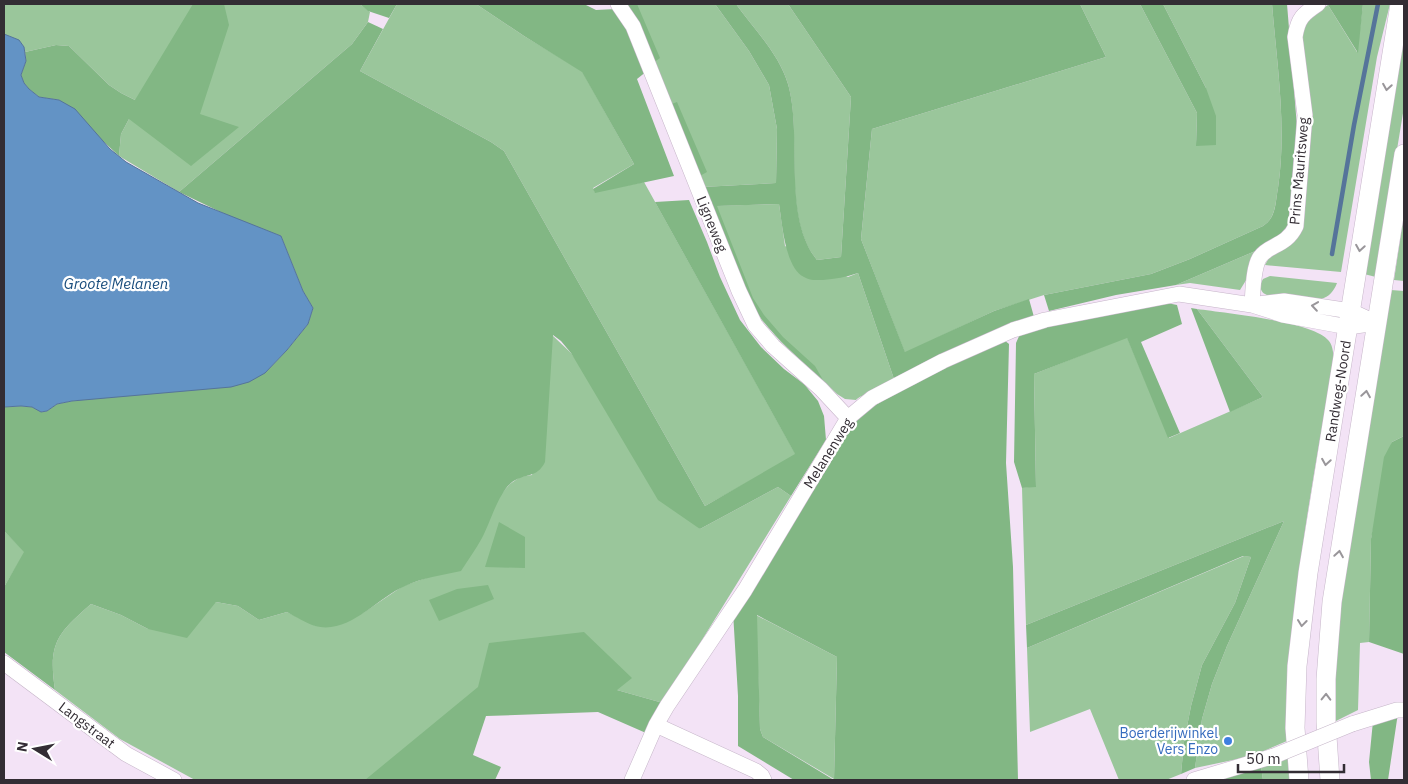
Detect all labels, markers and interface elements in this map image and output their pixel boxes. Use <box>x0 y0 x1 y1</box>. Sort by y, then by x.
one-way arrow <box>1382 83 1392 92</box>
street label: Prins Mauritsweg <box>1285 116 1313 226</box>
street label: Ligneweg <box>693 193 732 255</box>
one-way arrow <box>1356 243 1366 252</box>
water label: Groote Melanen <box>64 274 168 293</box>
one-way arrow <box>1310 301 1319 311</box>
street label: Randweg-Noord <box>1321 339 1355 443</box>
one-way arrow <box>1360 389 1370 398</box>
street label: Melanenweg <box>799 414 857 492</box>
one-way arrow <box>1322 458 1332 466</box>
one-way arrow <box>1334 550 1344 558</box>
one-way arrow <box>1297 619 1308 627</box>
one-way arrow <box>1321 692 1331 700</box>
street label: Langstraat <box>55 698 119 752</box>
north arrow <box>10 724 60 774</box>
place label: Boerderijwinkel Vers Enzo <box>1119 724 1218 758</box>
marker: Boerderijwinkel Vers Enzo <box>1222 735 1234 747</box>
text: N <box>12 740 32 753</box>
scale bar <box>1238 742 1344 774</box>
text: 50 m <box>1246 749 1281 768</box>

